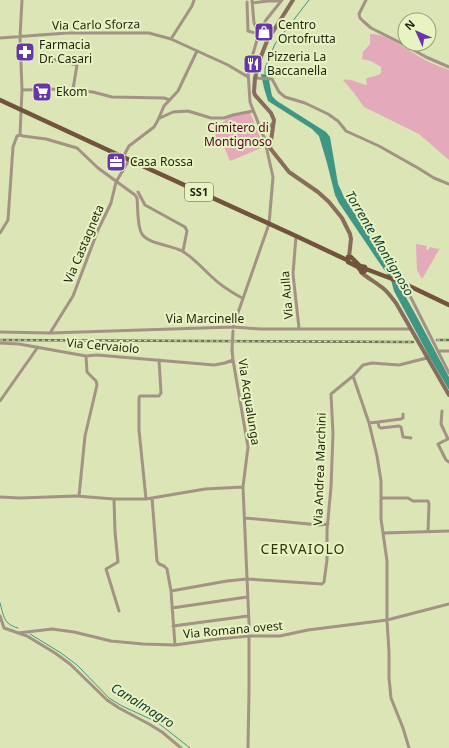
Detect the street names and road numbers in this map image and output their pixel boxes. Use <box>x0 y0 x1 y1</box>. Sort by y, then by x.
street label: Via Carlo Sforza <box>52 15 140 34</box>
road number: SS1 <box>185 183 213 201</box>
street label: Via Castagneta <box>59 202 108 286</box>
street label: Via Aulla <box>276 270 297 320</box>
street label: Via Marcinelle <box>166 310 244 327</box>
street label: Via Cervaiolo <box>66 334 140 357</box>
street label: Via Acqualunga <box>234 358 265 446</box>
street label: Via Andrea Marchini <box>309 412 330 526</box>
street label: Via Romana ovest <box>182 617 284 642</box>

